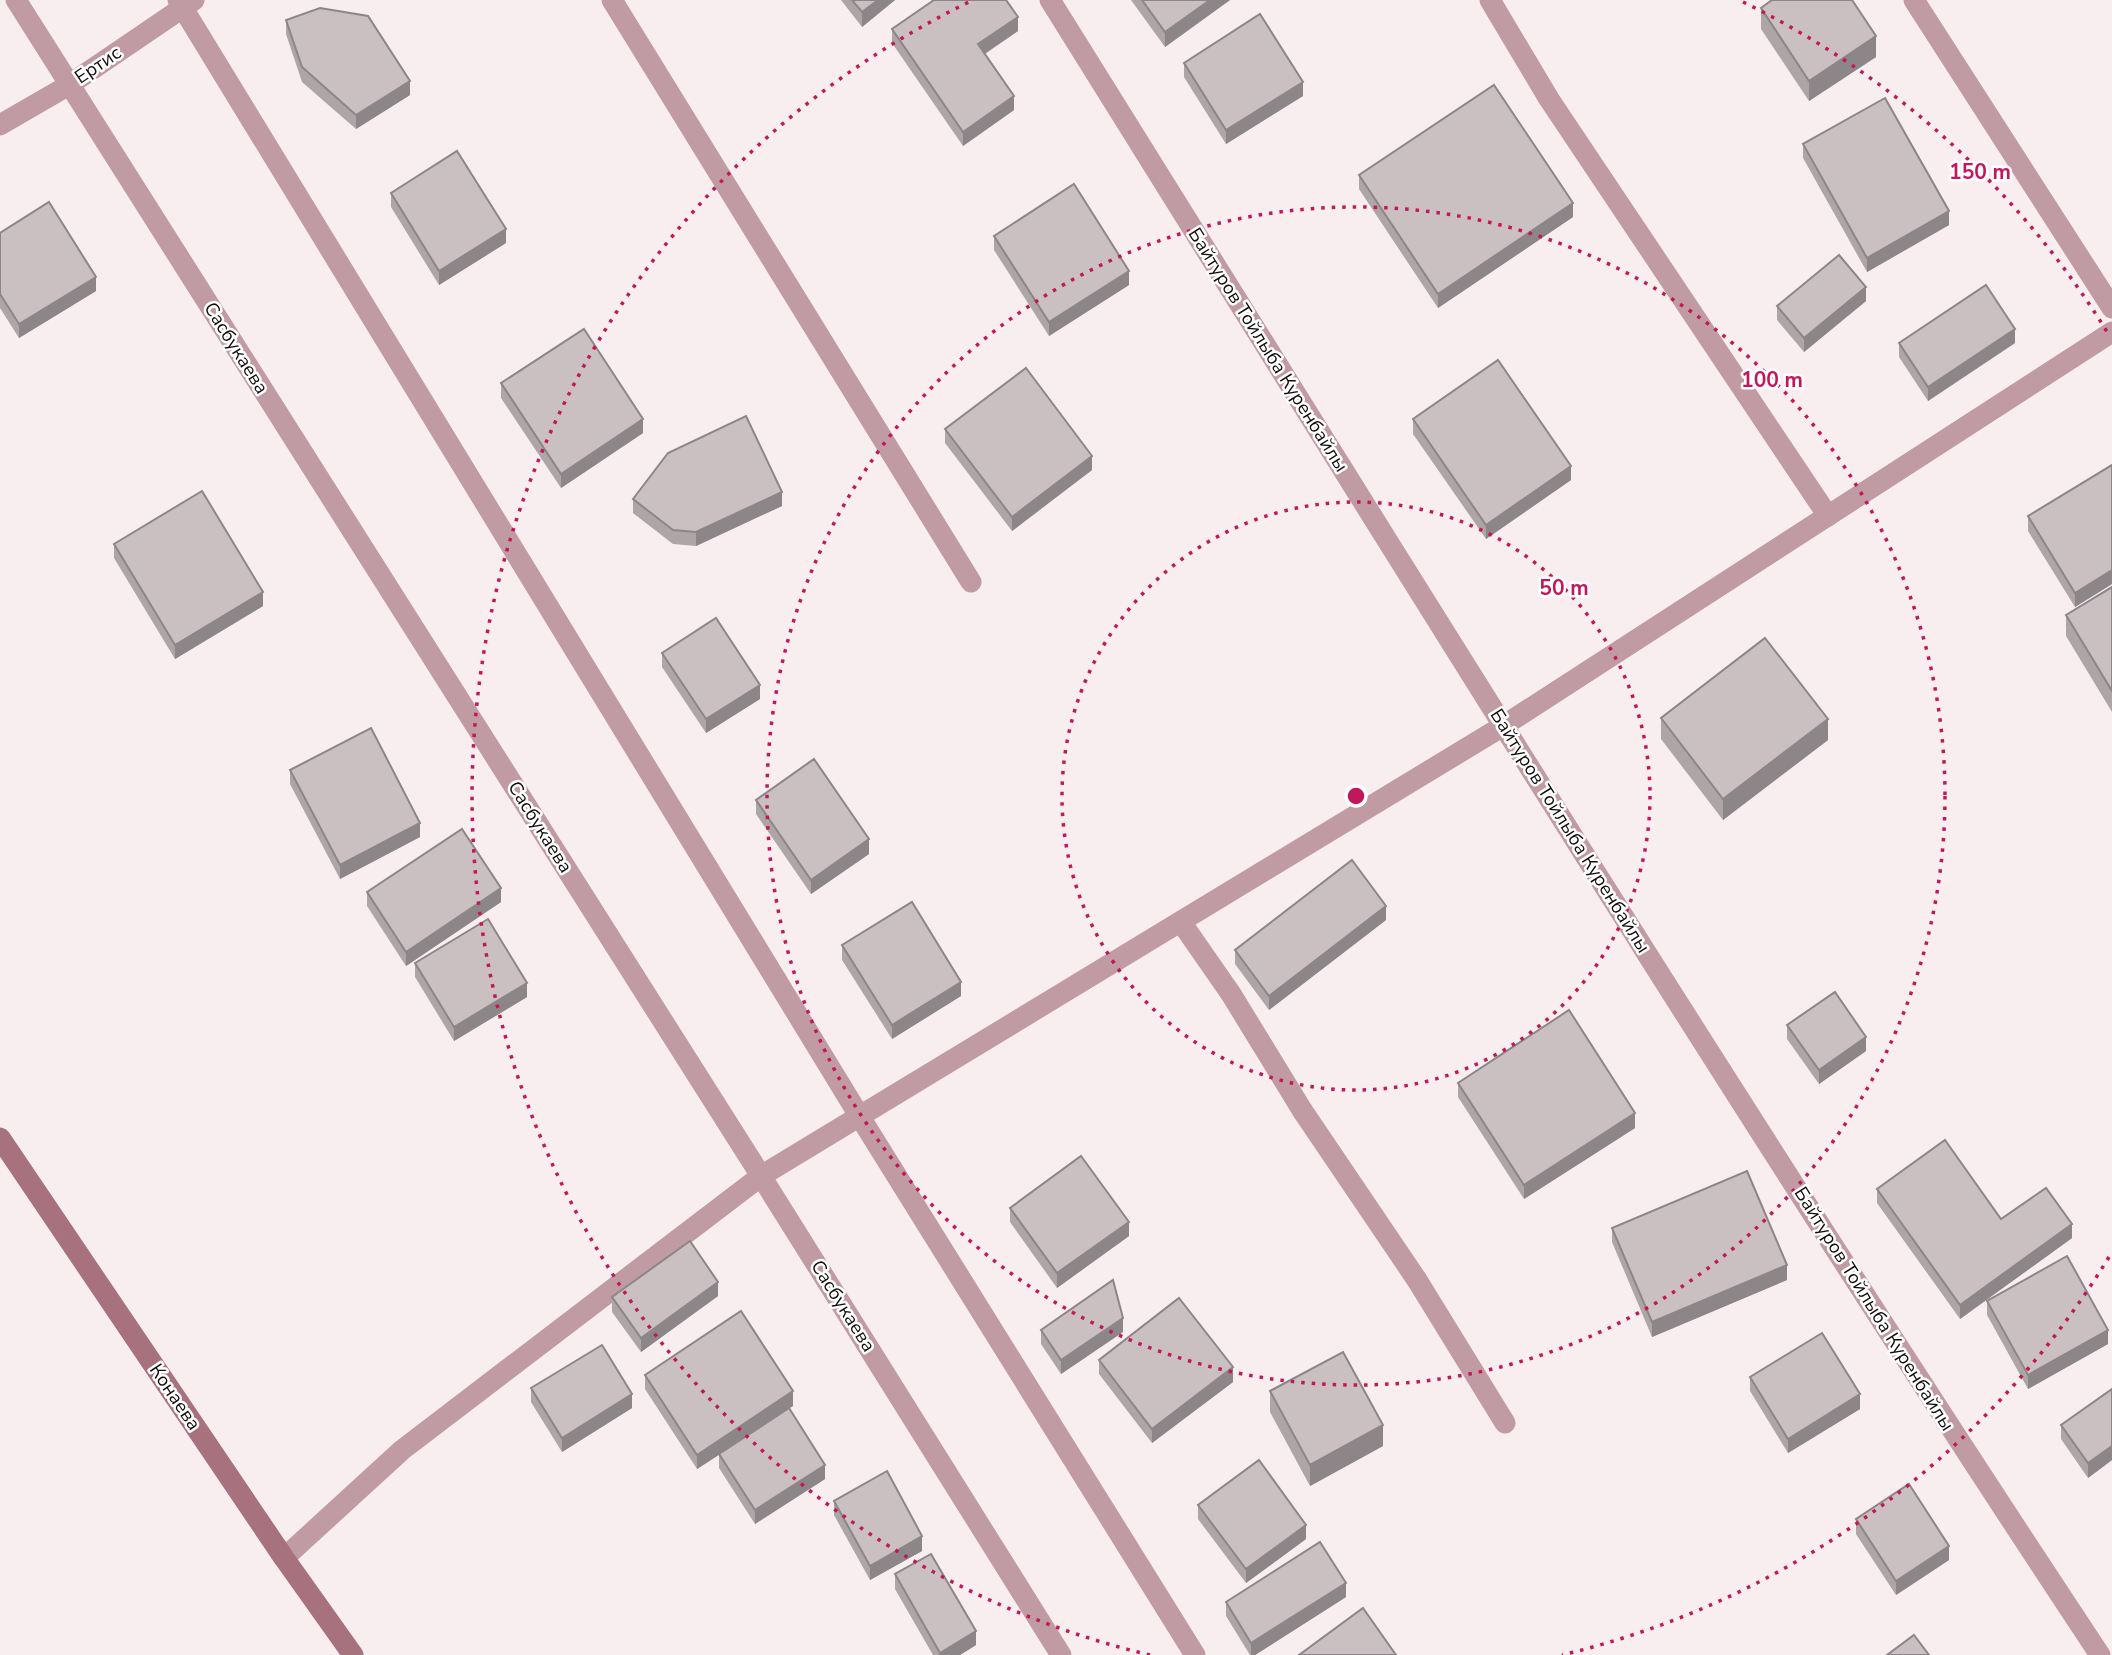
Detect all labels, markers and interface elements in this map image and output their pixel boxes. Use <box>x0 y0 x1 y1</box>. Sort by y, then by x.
street label: Ертис <box>70 40 126 90</box>
text: 150 m <box>1949 158 2011 186</box>
street label: Байтуров Тойлыба Куренбайлы <box>1182 223 1354 477</box>
street label: Сасбукаева <box>198 297 274 399</box>
text: 100 m <box>1741 366 1803 394</box>
text: 50 m <box>1539 574 1589 602</box>
street label: Байтуров Тойлыба Куренбайлы <box>1484 704 1656 958</box>
street label: Сасбукаева <box>502 776 578 878</box>
centre of rings <box>1344 784 1368 808</box>
street label: Байтуров Тойлыба Куренбайлы <box>1788 1182 1960 1436</box>
street label: Сасбукаева <box>805 1255 881 1357</box>
street label: Конаева <box>143 1359 207 1435</box>

